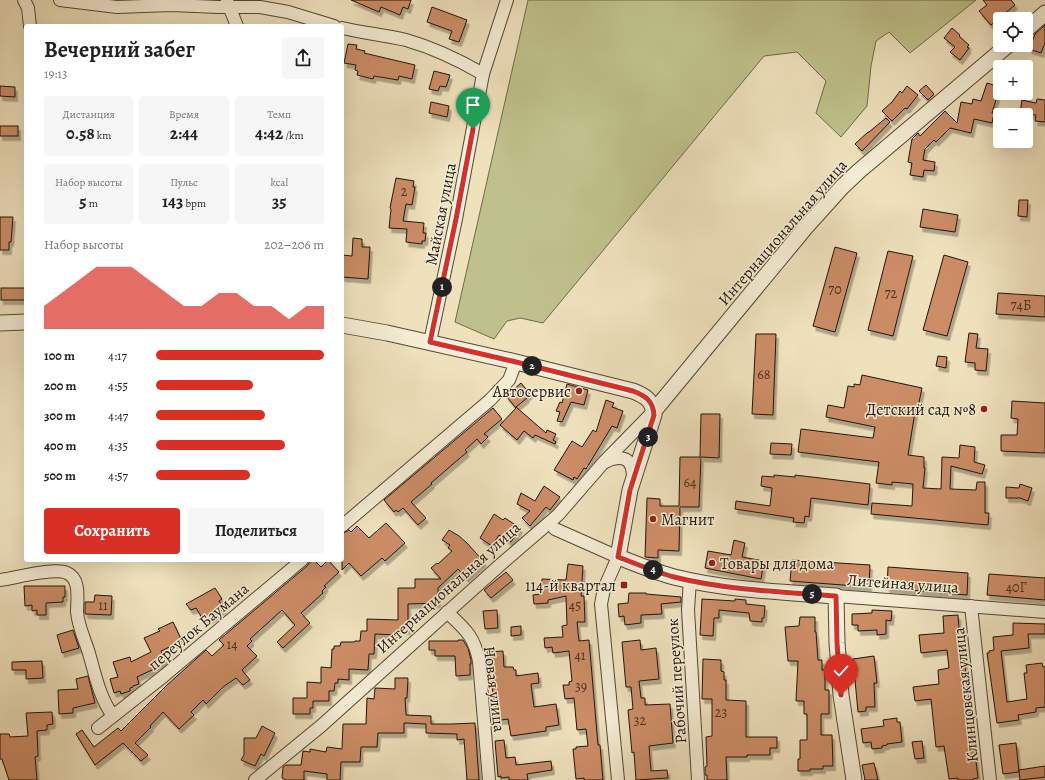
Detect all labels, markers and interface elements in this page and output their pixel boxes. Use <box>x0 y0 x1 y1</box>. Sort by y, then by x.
map controls <box>993 12 1033 148</box>
button: locate <box>993 12 1033 52</box>
text: Вечерний забег <box>44 35 195 65</box>
button: share <box>282 37 324 79</box>
button: + <box>993 60 1033 100</box>
text: 19:13 <box>44 65 67 82</box>
pin <box>456 88 490 129</box>
icon: arrive <box>462 94 484 116</box>
text: Дистанция <box>62 107 115 122</box>
text: Время <box>169 107 199 122</box>
text: Темп <box>267 107 291 122</box>
button: − <box>993 108 1033 148</box>
text: 0.58 <box>66 122 95 145</box>
text: 2:44 <box>170 122 198 145</box>
text: 4:42 <box>255 122 283 145</box>
text: km <box>95 128 111 143</box>
text: /km <box>283 128 304 143</box>
street label: Интернациональная улица <box>713 154 853 310</box>
street label: Майская улица <box>420 160 462 267</box>
text: Набор высоты <box>55 175 122 190</box>
text: Пульс <box>170 175 198 190</box>
text: kcal <box>271 175 288 190</box>
house number: 2 <box>401 182 408 201</box>
text: 5 <box>79 190 87 213</box>
text: 143 <box>162 190 183 213</box>
text: 35 <box>272 190 287 213</box>
text: m <box>87 196 98 211</box>
text: bpm <box>183 196 206 211</box>
text: Набор высоты <box>44 236 124 253</box>
text: 202–206 m <box>264 236 324 253</box>
pin: 1 <box>432 277 452 297</box>
text: 1 <box>440 279 444 294</box>
house number: 70 <box>828 280 842 299</box>
house number: 72 <box>885 284 898 303</box>
house number: 74Б <box>1011 296 1031 315</box>
text: 100 m <box>44 347 75 364</box>
text: 4:17 <box>108 347 127 364</box>
pin: 2 <box>522 356 542 376</box>
text: 2 <box>529 358 535 373</box>
house number: 68 <box>757 365 771 384</box>
text: 200 m <box>44 377 77 394</box>
text: 4:55 <box>108 377 128 394</box>
place label: Автосервис <box>492 381 571 403</box>
marker: Автосервис <box>574 386 584 396</box>
place label: Детский сад №8 <box>866 399 976 421</box>
marker: Детский сад №8 <box>979 404 989 414</box>
text: 300 m <box>44 407 76 424</box>
text: 4:47 <box>108 407 128 424</box>
pin: 3 <box>638 427 658 447</box>
text: 3 <box>646 429 650 444</box>
text: 400 m <box>44 437 76 454</box>
text: 4:35 <box>108 437 128 454</box>
text: 500 m <box>44 467 76 484</box>
text: 4:57 <box>108 467 128 484</box>
house number: 64 <box>684 473 696 492</box>
button: Сохранить <box>44 508 180 554</box>
button: Поделиться <box>188 508 324 554</box>
place label: Магнит <box>661 509 714 531</box>
marker: Магнит <box>648 514 658 524</box>
street label: Интернациональная улица <box>372 517 526 659</box>
place label: Товары для дома <box>720 553 834 575</box>
marker: Товары для дома <box>707 558 717 568</box>
pin: 4 <box>643 560 663 580</box>
text: 4 <box>650 562 656 577</box>
street label: Литейная улица <box>846 569 960 599</box>
place label: 114-й квартал <box>525 575 616 597</box>
street label: переулок Баумана <box>143 578 254 676</box>
house number: 40Г <box>1006 578 1026 597</box>
marker: 114-й квартал <box>619 580 629 590</box>
pin: 5 <box>802 584 822 604</box>
text: 5 <box>810 586 814 601</box>
house number: 11 <box>98 596 108 615</box>
house number: 45 <box>569 596 581 615</box>
street label: Рабочий переулок <box>662 617 692 744</box>
street label: Клинцовская улица <box>948 626 984 763</box>
house number: 14 <box>226 635 238 654</box>
street label: Новая улица <box>478 645 510 734</box>
house number: 41 <box>574 646 586 665</box>
pin <box>824 654 858 695</box>
icon: check <box>830 660 852 682</box>
house number: 39 <box>575 677 587 696</box>
house number: 23 <box>715 703 727 722</box>
house number: 32 <box>634 711 647 730</box>

